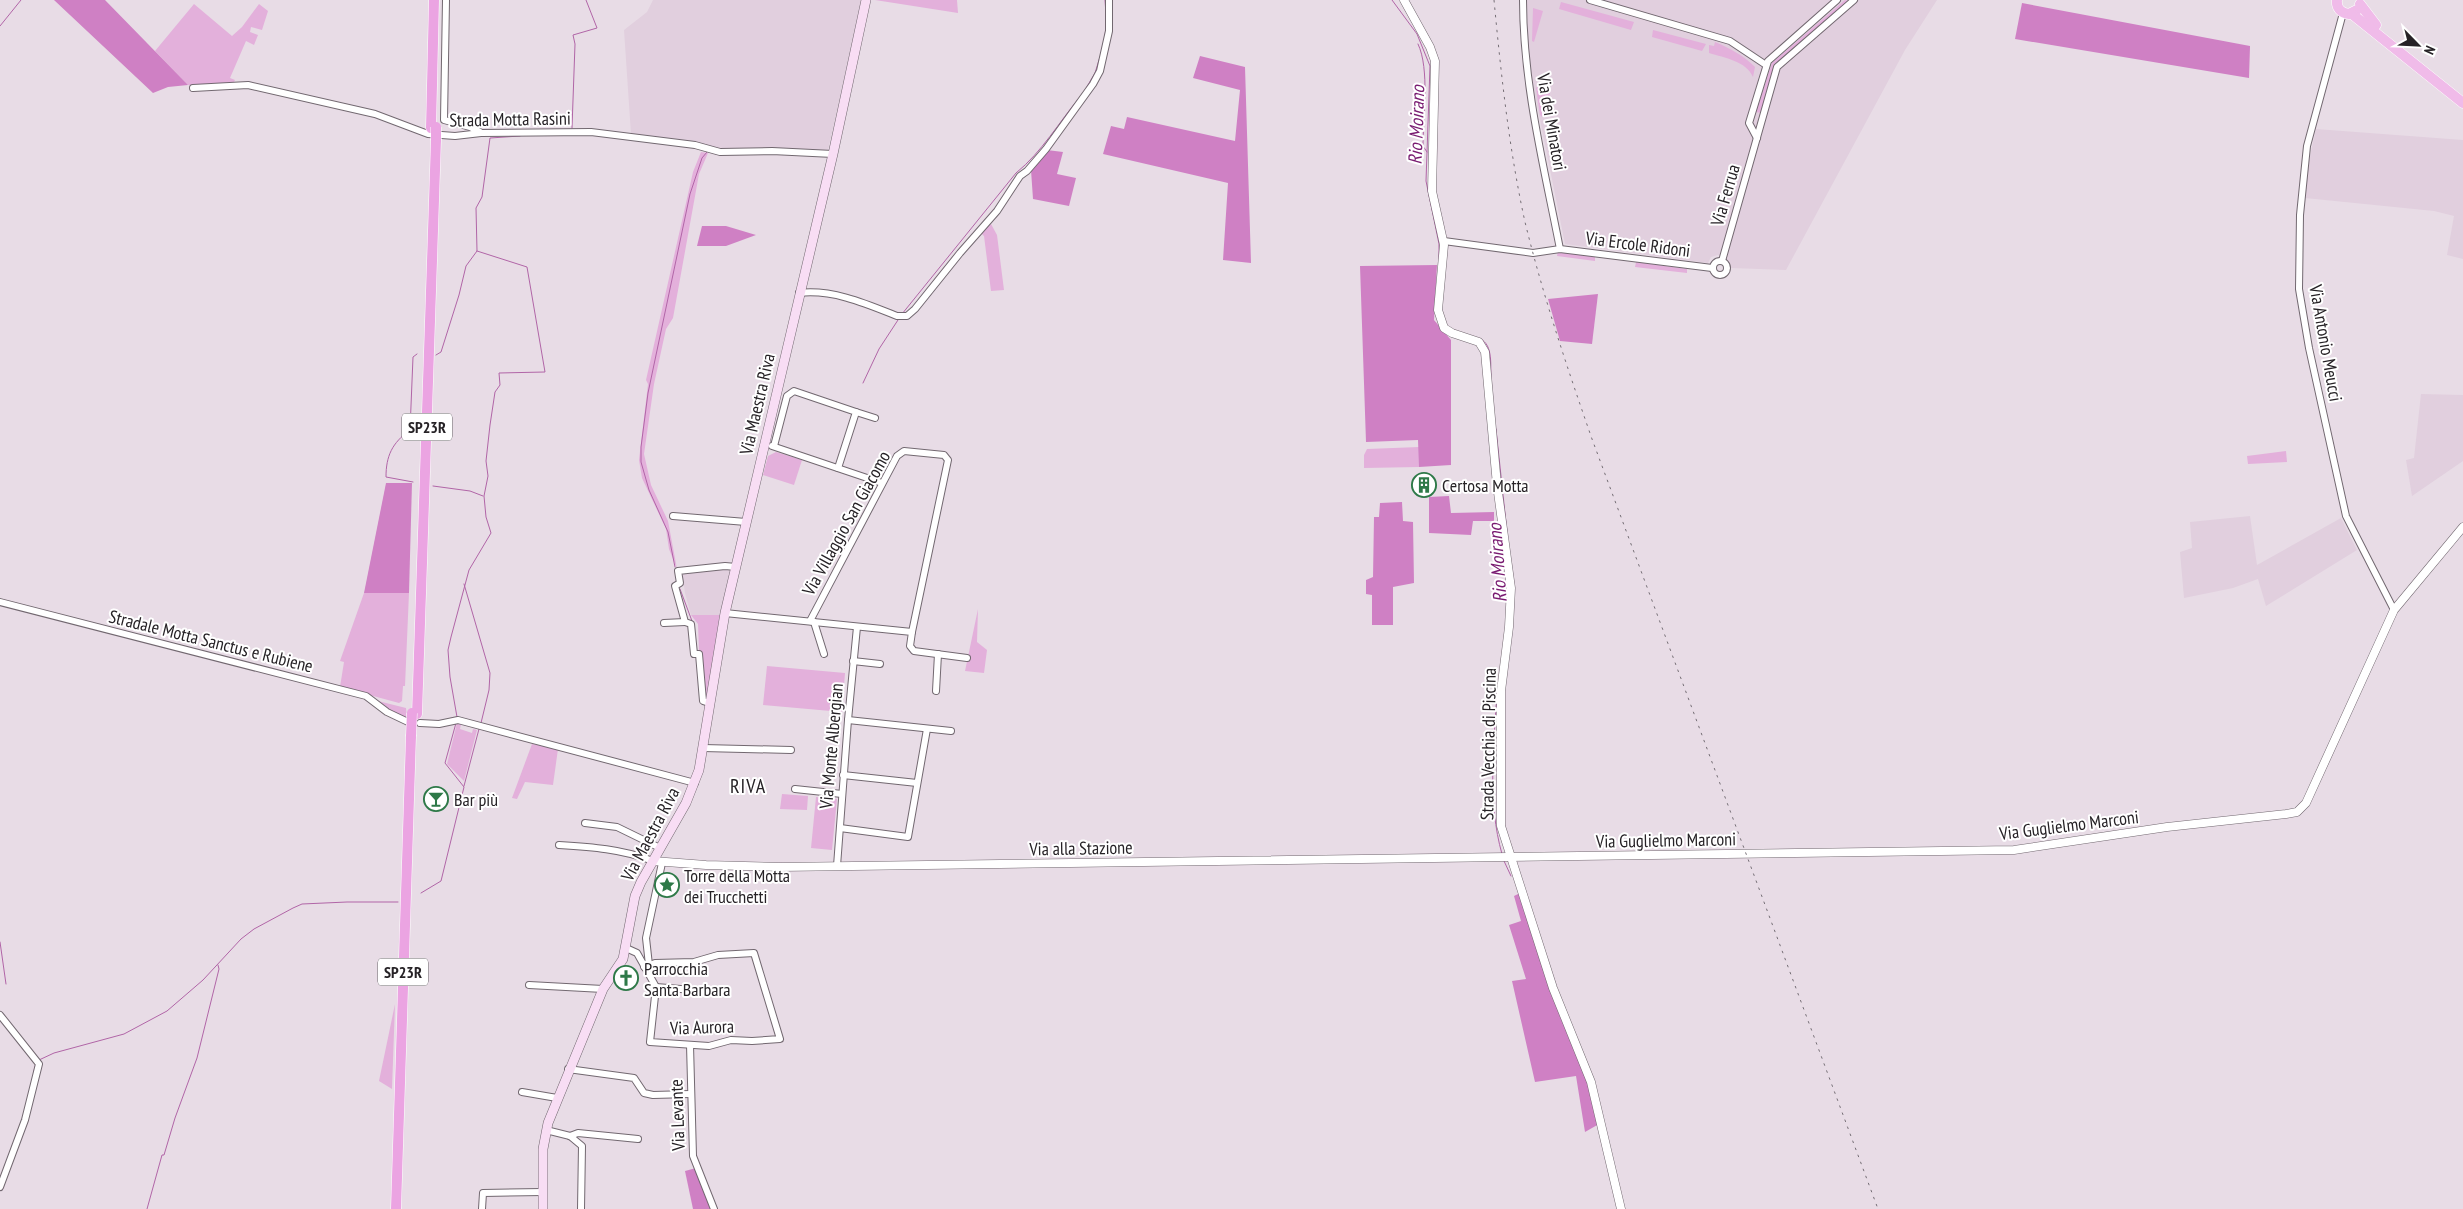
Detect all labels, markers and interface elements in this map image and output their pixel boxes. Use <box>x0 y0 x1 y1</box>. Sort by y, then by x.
north arrow <box>2393 20 2443 70</box>
text: N <box>2420 43 2440 57</box>
street label: Via dei Minatori <box>1532 71 1572 172</box>
water label: Rio Moirano <box>1403 83 1429 165</box>
street label: Strada Motta Rasini <box>449 106 571 132</box>
street label: Via Ferrua <box>1705 162 1745 229</box>
street label: Via Ercole Ridoni <box>1583 226 1692 262</box>
street label: Via Antonio Meucci <box>2304 282 2348 403</box>
street label: Via Maestra Riva <box>734 351 780 458</box>
road number: SP23R <box>402 414 452 441</box>
street label: Via Villaggio San Giacomo <box>796 447 895 600</box>
building icon: Certosa Motta <box>1411 472 1437 498</box>
place label: Certosa Motta <box>1442 474 1529 497</box>
water label: Rio Moirano <box>1482 521 1512 603</box>
street label: Stradale Motta Sanctus e Rubiene <box>107 605 315 677</box>
street label: Strada Vecchia di Piscina <box>1475 668 1501 820</box>
street label: Via Monte Albergian <box>814 682 848 811</box>
district label: RIVA <box>730 773 766 799</box>
street label: Via Maestra Riva <box>615 783 684 886</box>
bar icon: Bar più <box>423 786 449 812</box>
place label: Bar più <box>454 788 498 811</box>
street label: Via Guglielmo Marconi <box>1997 805 2140 845</box>
street label: Via Guglielmo Marconi <box>1595 827 1736 853</box>
street label: Via alla Stazione <box>1028 836 1133 860</box>
place label: Torre della Motta dei Trucchetti <box>684 864 790 908</box>
place icon: Torre della Motta dei Trucchetti <box>654 872 680 898</box>
place label: Parrocchia Santa Barbara <box>644 957 731 1001</box>
road number: SP23R <box>378 959 428 986</box>
church icon: Parrocchia Santa Barbara <box>613 965 639 991</box>
street label: Via Aurora <box>669 1014 734 1040</box>
street label: Via Levante <box>664 1079 690 1152</box>

